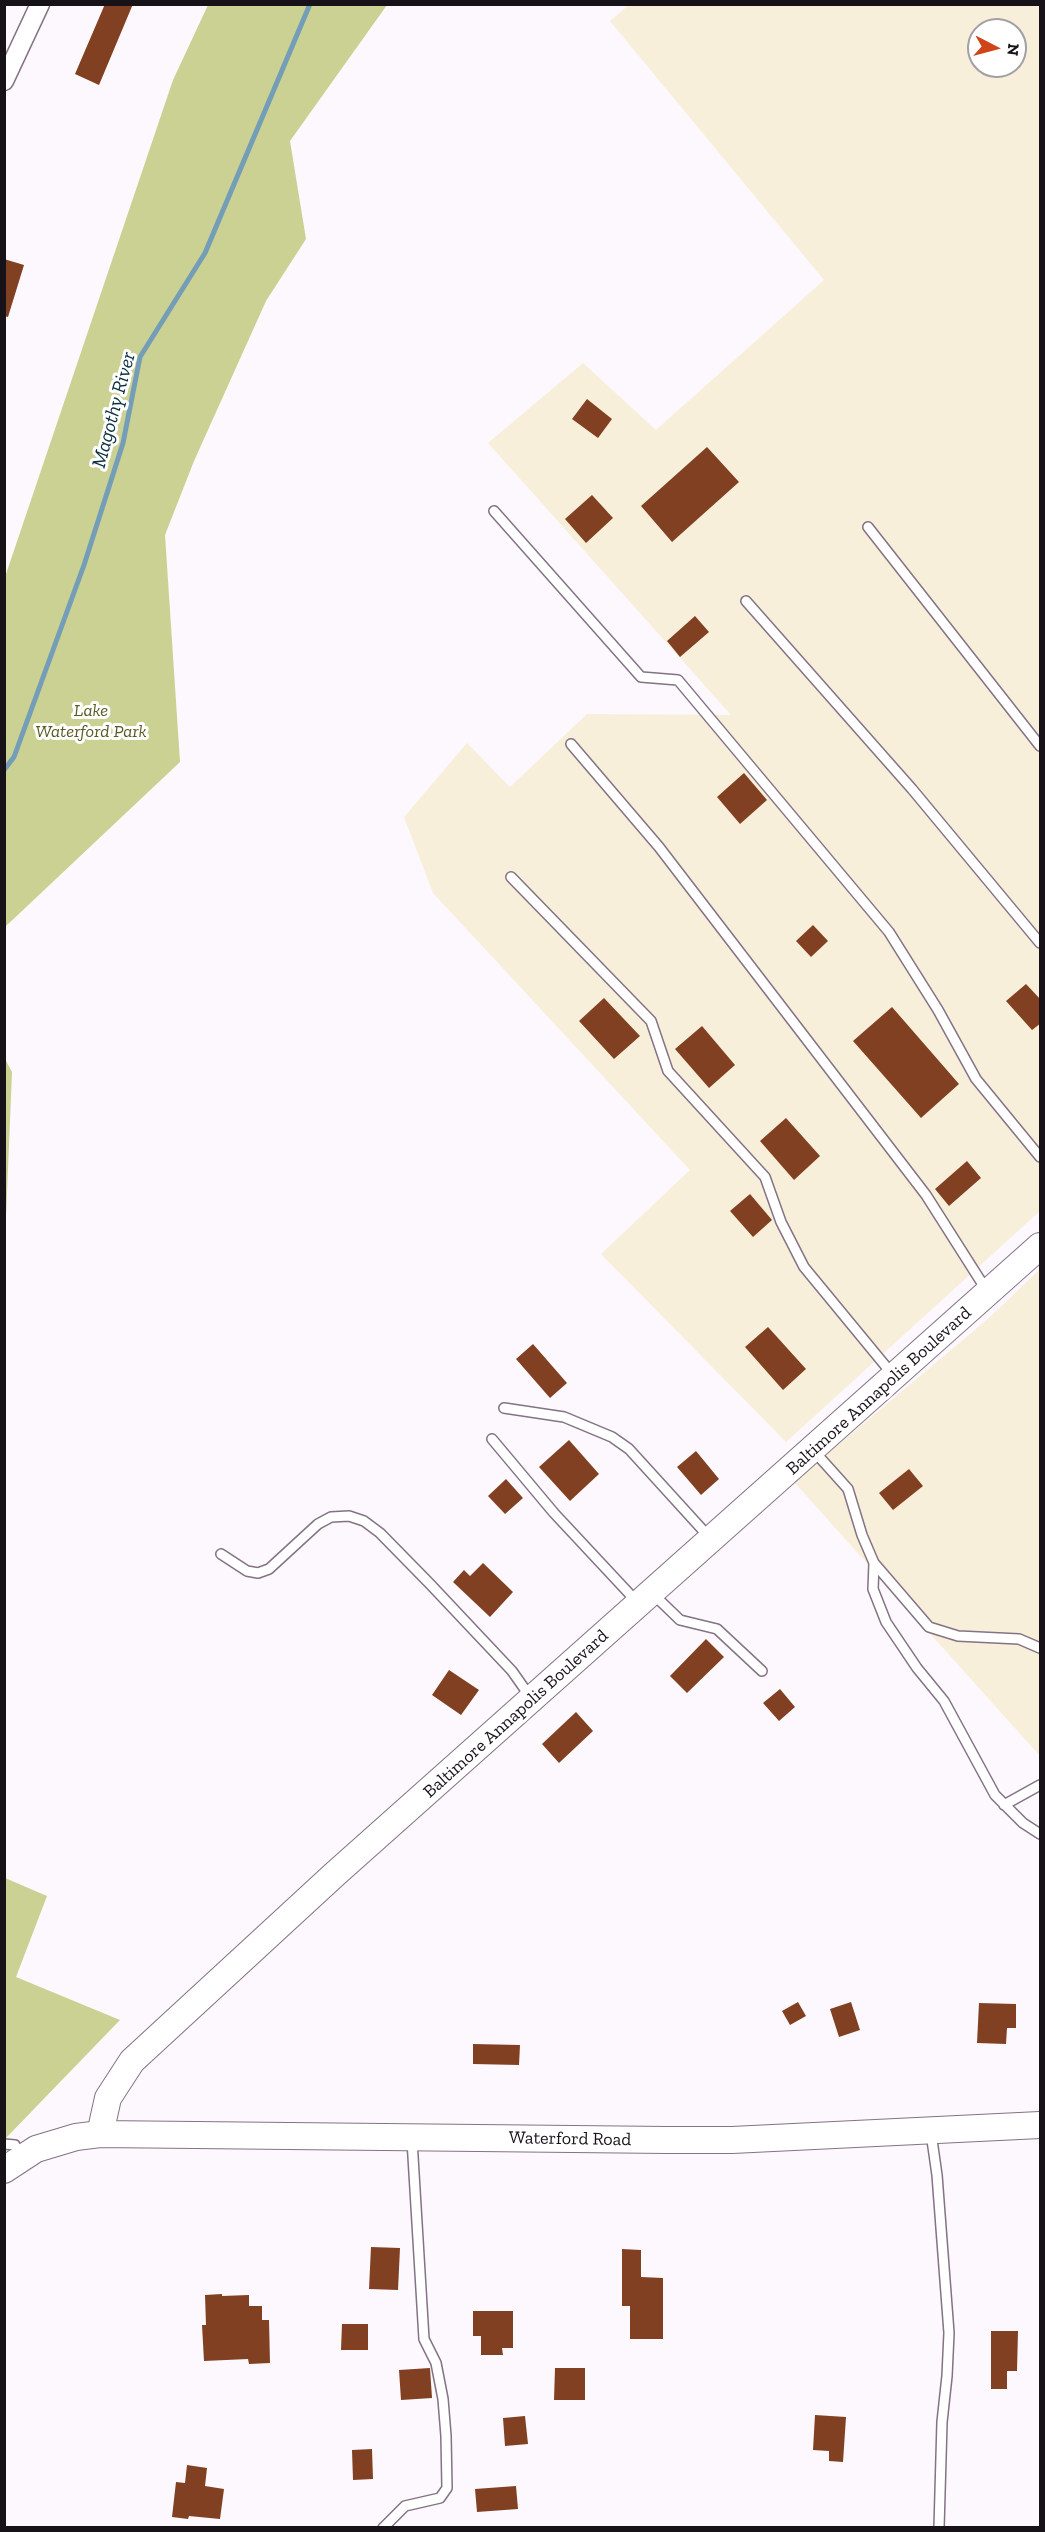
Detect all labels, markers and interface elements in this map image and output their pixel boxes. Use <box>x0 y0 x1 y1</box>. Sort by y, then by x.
north arrow <box>967 18 1027 78</box>
text: N <box>1003 43 1023 57</box>
water label: Magothy River <box>87 349 141 471</box>
park label: Lake Waterford Park <box>35 700 147 742</box>
street label: Baltimore Annapolis Boulevard <box>782 1302 976 1480</box>
street label: Baltimore Annapolis Boulevard <box>419 1625 613 1803</box>
street label: Waterford Road <box>509 2127 631 2151</box>

